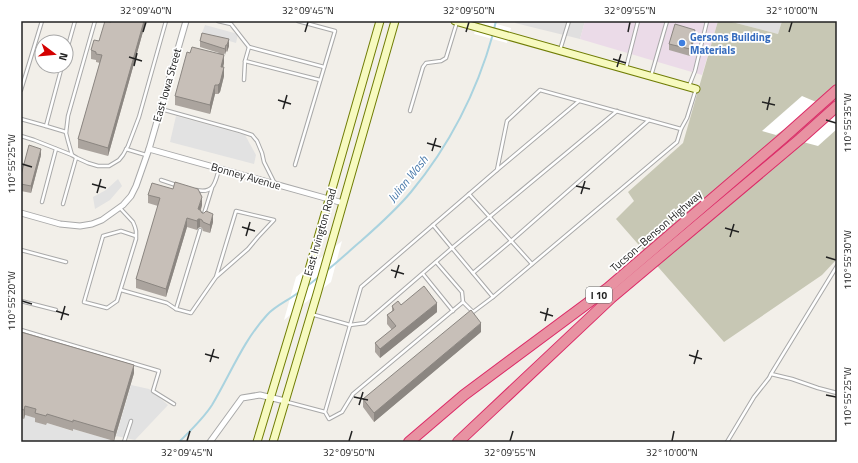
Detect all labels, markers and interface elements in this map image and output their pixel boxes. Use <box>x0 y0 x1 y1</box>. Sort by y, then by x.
text: 32°09'40"N <box>120 3 172 18</box>
text: 32°09'45"N <box>282 3 334 18</box>
text: 32°09'50"N <box>443 3 495 18</box>
text: 32°09'55"N <box>604 3 656 18</box>
text: 32°10'00"N <box>766 3 818 18</box>
place label: Gersons Building Materials <box>690 29 771 58</box>
north arrow <box>34 34 74 74</box>
marker: Gersons Building Materials <box>677 38 687 48</box>
street label: East Iowa Street <box>149 46 185 124</box>
text: N <box>55 51 72 63</box>
text: 110°55'35"W <box>840 93 855 153</box>
text: 110°55'25"W <box>4 134 19 194</box>
water label: Julian Wash <box>383 150 433 206</box>
street label: Bonney Avenue <box>209 158 283 194</box>
street label: East Irvington Road <box>300 186 340 278</box>
street label: Tucson–Benson Highway <box>607 186 706 275</box>
text: 110°55'30"W <box>840 230 855 290</box>
text: 110°55'20"W <box>4 271 19 331</box>
road number: I 10 <box>586 287 612 303</box>
text: 110°55'25"W <box>840 367 855 427</box>
text: 32°09'45"N <box>161 445 213 460</box>
text: 32°09'50"N <box>323 445 375 460</box>
text: 32°09'55"N <box>484 445 536 460</box>
text: 32°10'00"N <box>646 445 698 460</box>

